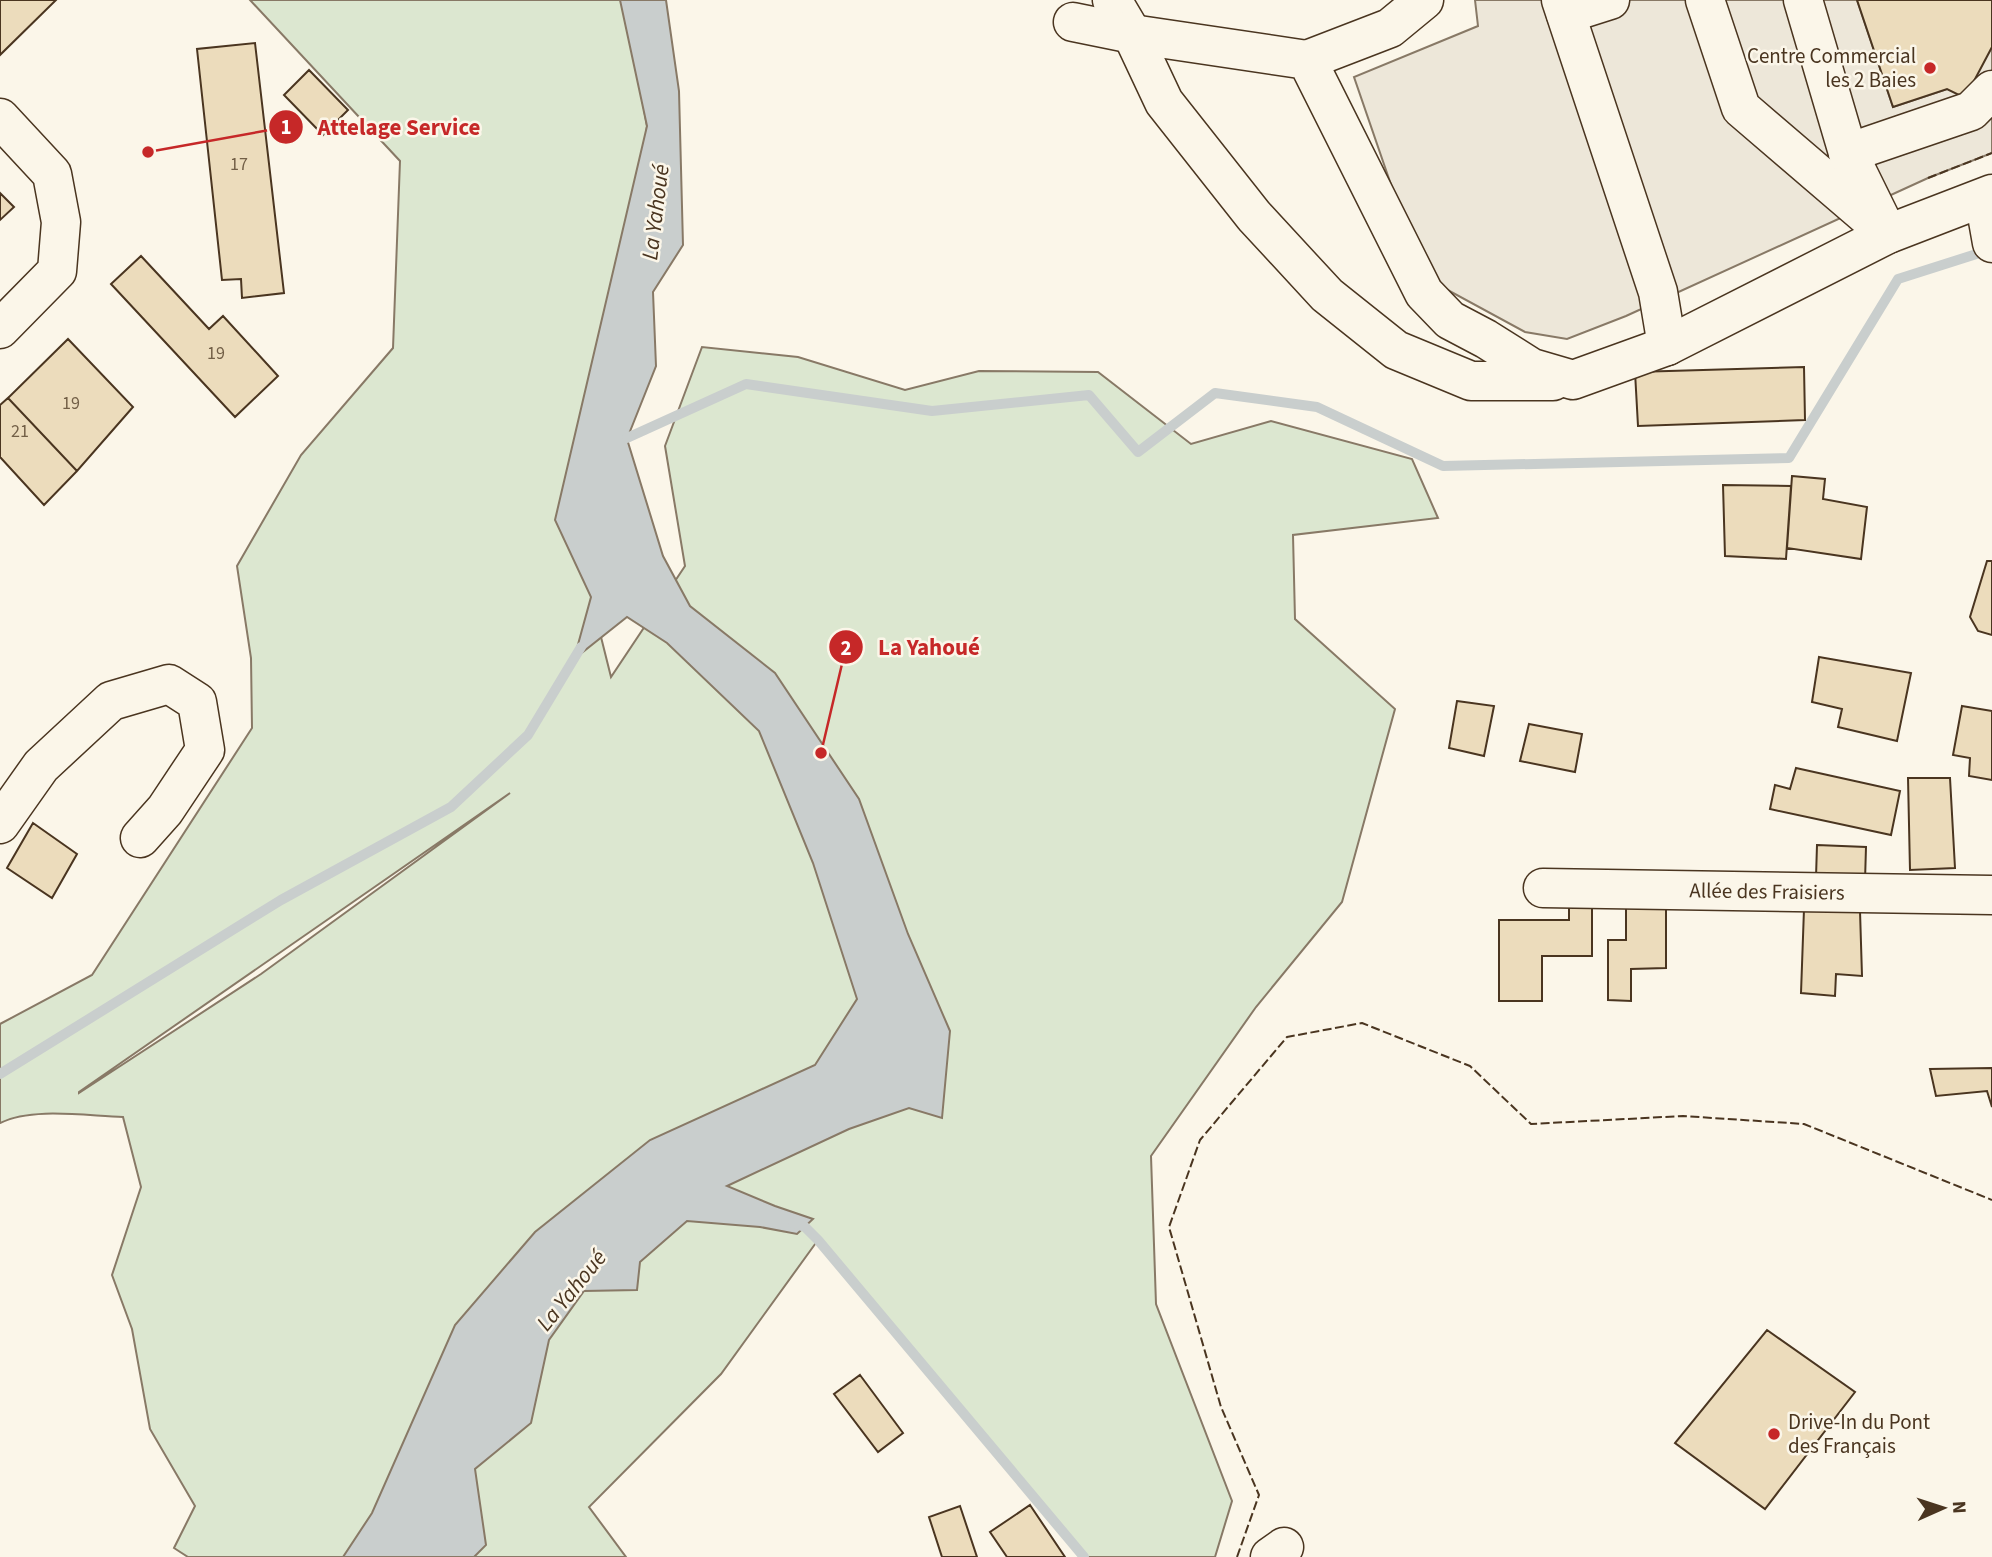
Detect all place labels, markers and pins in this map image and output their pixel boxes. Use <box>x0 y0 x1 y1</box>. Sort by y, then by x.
place label: Centre Commercial les 2 Baies <box>1747 41 1916 95</box>
marker: Centre Commercial les 2 Baies <box>1922 60 1938 76</box>
callout: Attelage Service <box>268 105 494 149</box>
callout: La Yahoué <box>829 625 994 669</box>
place label: Drive-In du Pont des Français <box>1788 1407 1930 1461</box>
marker: Drive-In du Pont des Français <box>1766 1426 1782 1442</box>

